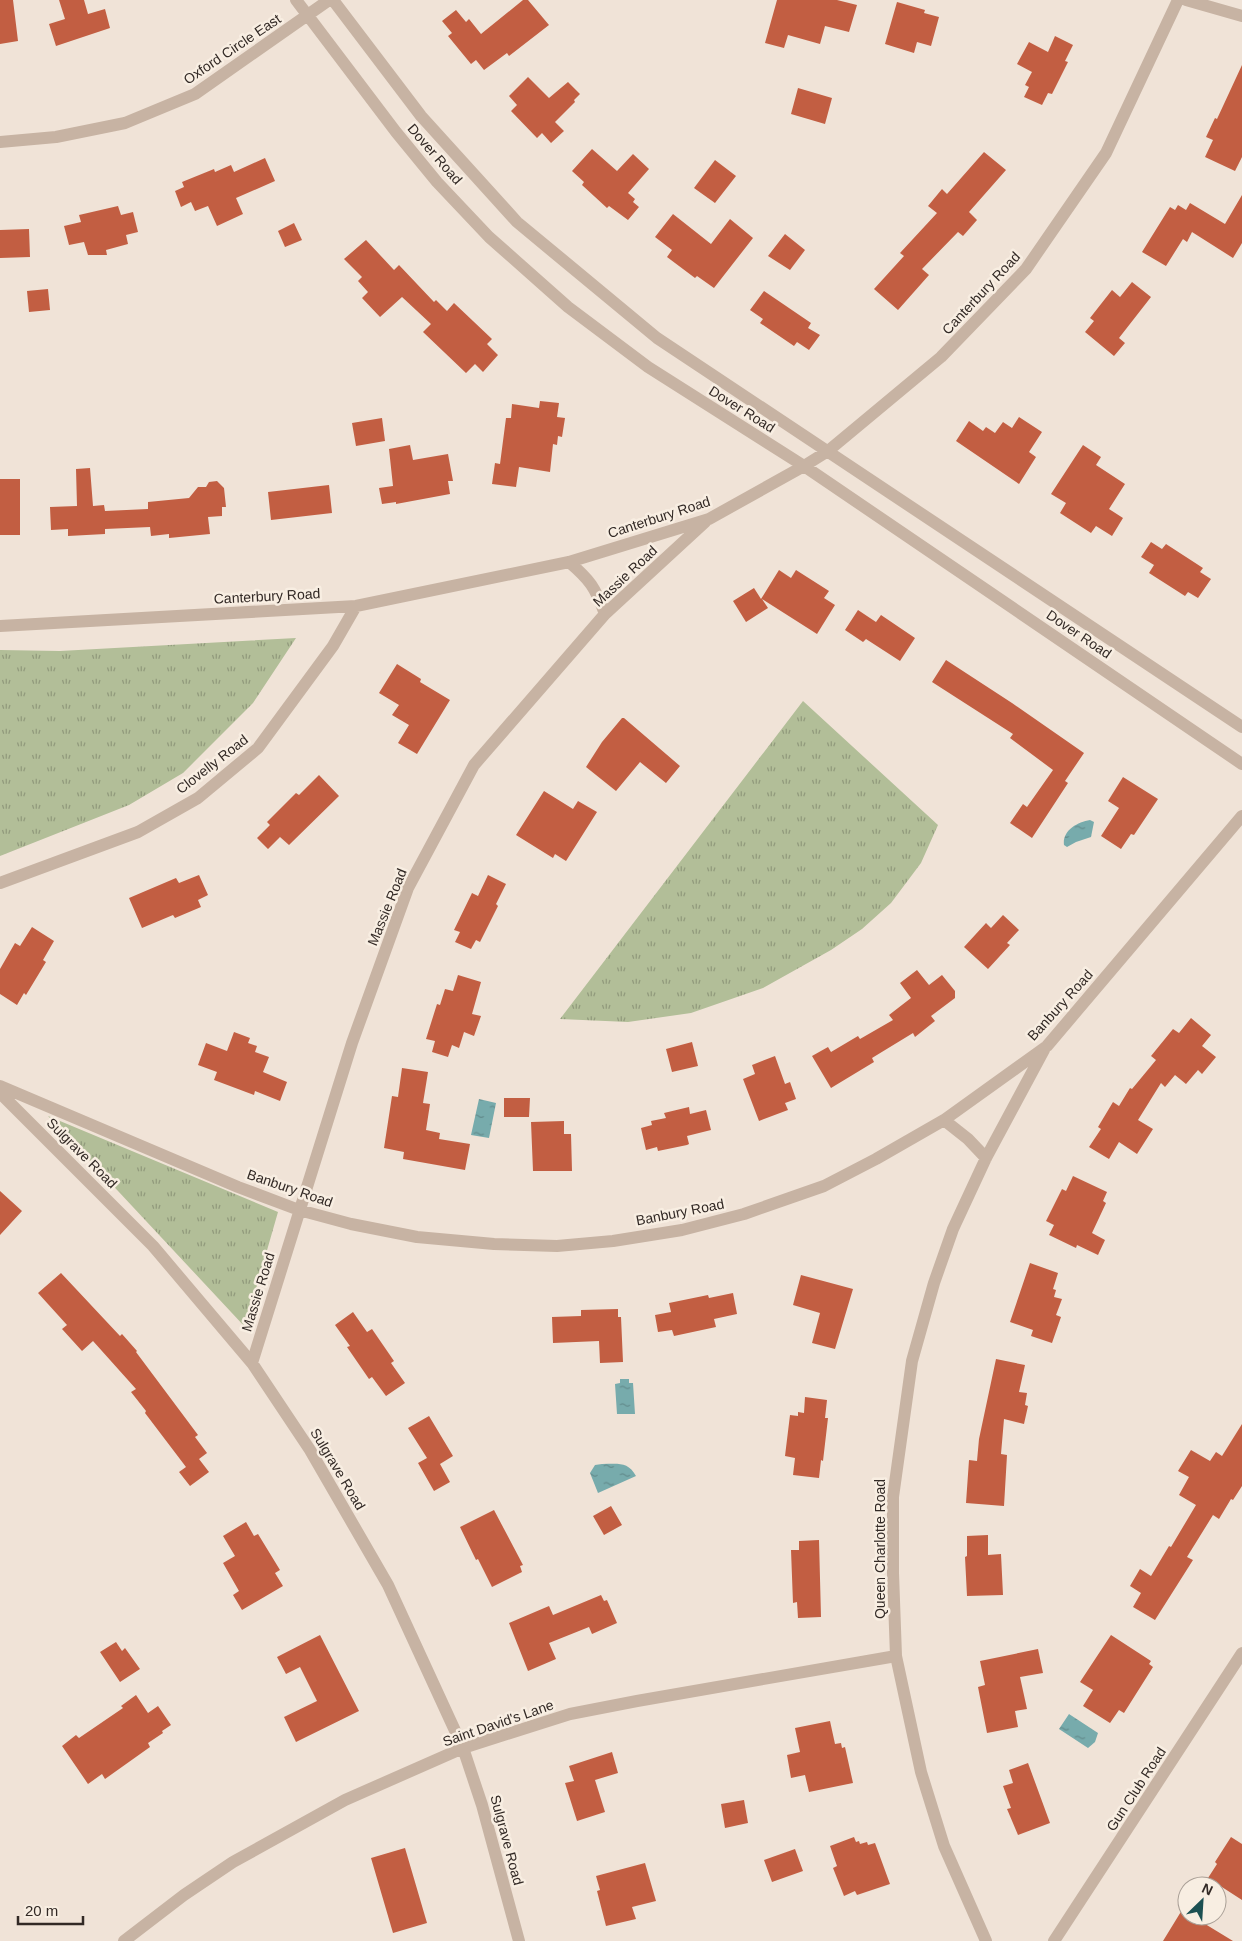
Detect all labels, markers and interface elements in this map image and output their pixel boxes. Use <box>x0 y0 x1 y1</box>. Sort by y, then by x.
street label: Oxford Circle East <box>180 11 284 87</box>
street label: Dover Road <box>404 121 466 187</box>
street label: Canterbury Road <box>939 249 1023 337</box>
street label: Dover Road <box>706 382 778 436</box>
street label: Canterbury Road <box>606 493 712 541</box>
street label: Massie Road <box>590 542 660 610</box>
street label: Canterbury Road <box>213 585 321 607</box>
street label: Dover Road <box>1044 606 1114 662</box>
street label: Clovelly Road <box>173 731 251 797</box>
street label: Massie Road <box>364 866 410 948</box>
street label: Banbury Road <box>1024 966 1096 1044</box>
street label: Sulgrave Road <box>44 1115 120 1191</box>
street label: Banbury Road <box>245 1166 335 1210</box>
street label: Banbury Road <box>635 1196 725 1228</box>
street label: Massie Road <box>238 1251 278 1333</box>
street label: Sulgrave Road <box>307 1425 369 1513</box>
street label: Queen Charlotte Road <box>872 1479 888 1619</box>
street label: Saint David's Lane <box>440 1696 556 1749</box>
street label: Gun Club Road <box>1103 1744 1169 1834</box>
street label: Sulgrave Road <box>487 1793 527 1887</box>
north arrow <box>1177 1876 1227 1926</box>
text: N <box>1200 1880 1215 1899</box>
scale bar <box>18 1894 82 1926</box>
text: 20 m <box>25 1902 58 1919</box>

